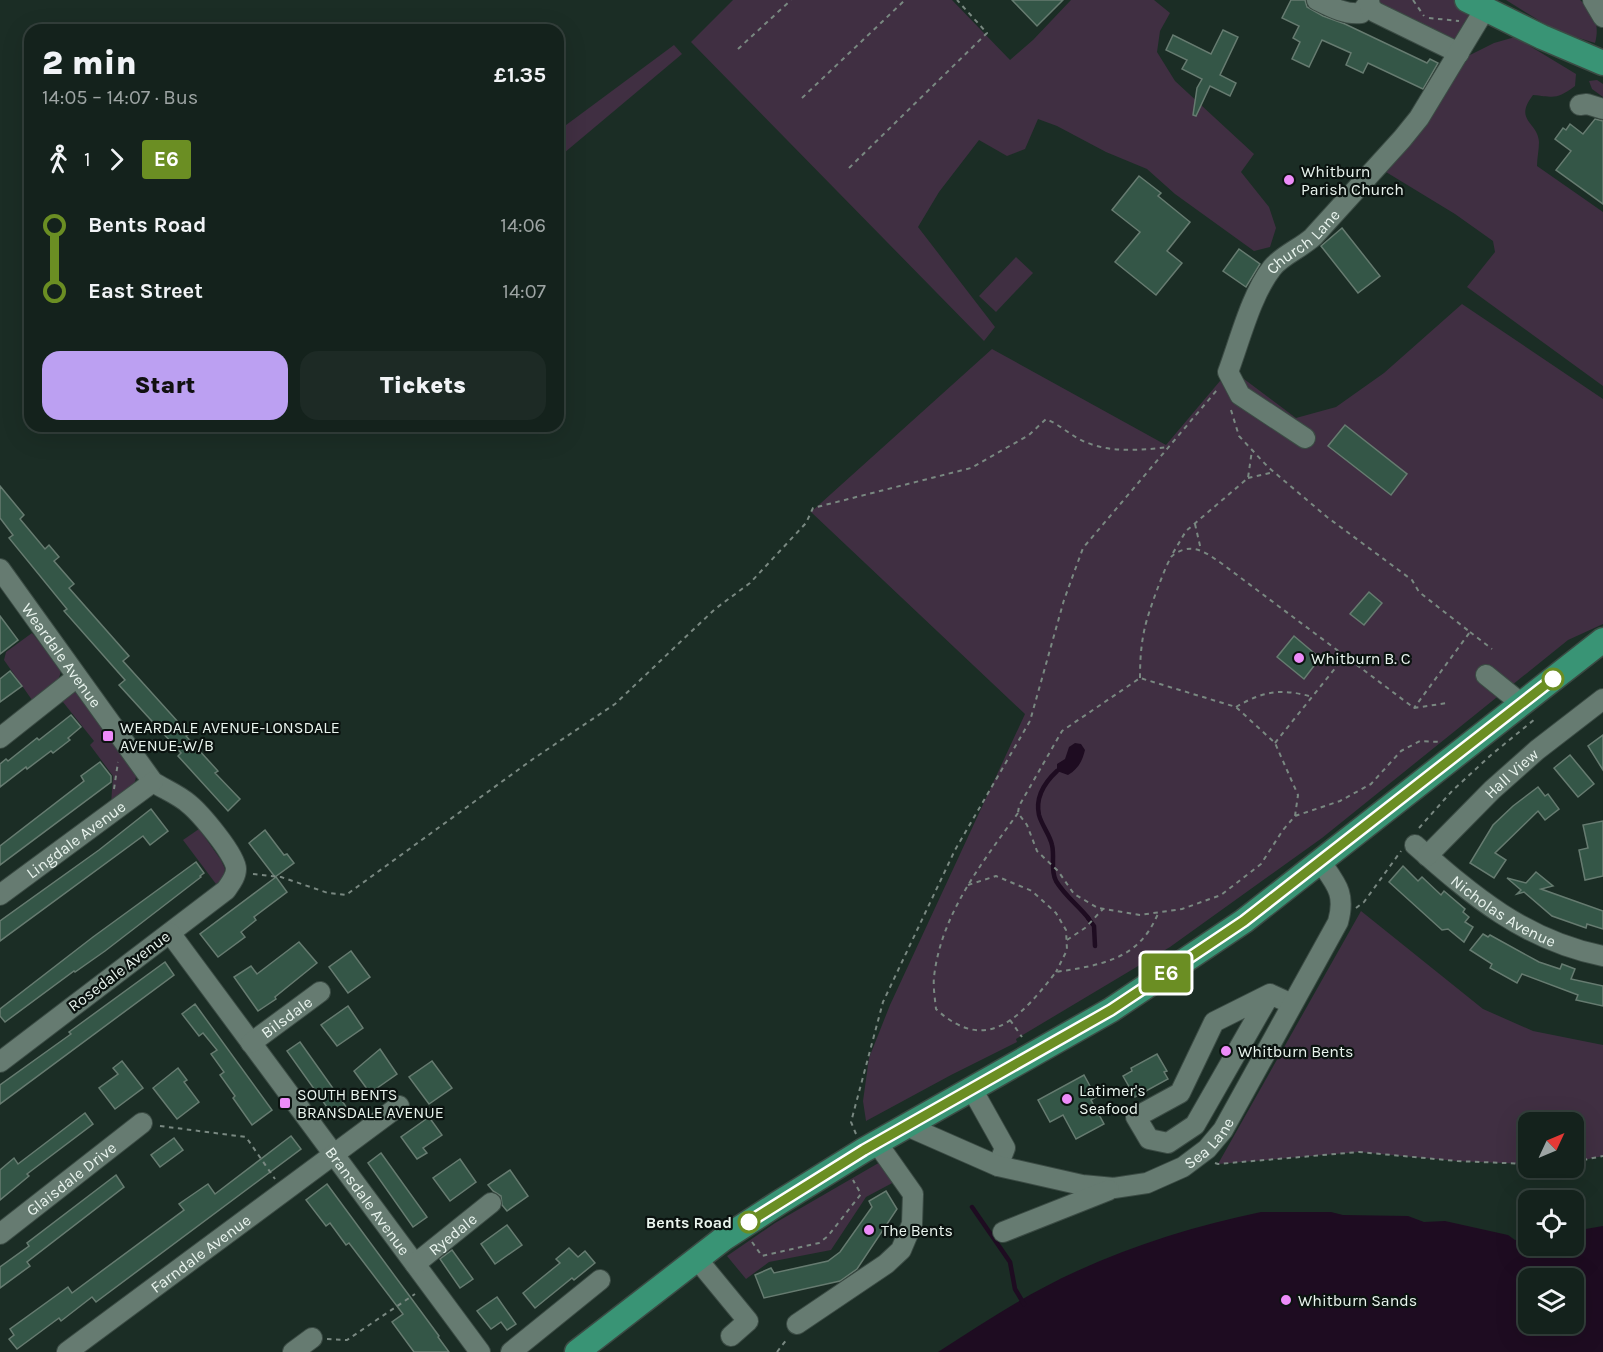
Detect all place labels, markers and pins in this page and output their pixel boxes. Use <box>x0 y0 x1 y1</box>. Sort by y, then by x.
place label: Whitburn Parish Church <box>1301 162 1404 199</box>
marker: Whitburn Parish Church <box>1282 173 1296 187</box>
place label: Whitburn B. C <box>1311 649 1411 668</box>
marker: Whitburn B. C <box>1292 651 1306 665</box>
unlabelled marker <box>1542 668 1564 690</box>
place label: WEARDALE AVENUE-LONSDALE AVENUE-W/B <box>120 718 340 755</box>
marker: WEARDALE AVENUE-LONSDALE AVENUE-W/B <box>101 729 115 743</box>
place label: Whitburn Bents <box>1238 1042 1353 1061</box>
marker: Whitburn Bents <box>1219 1044 1233 1058</box>
place label: Latimer's Seafood <box>1079 1081 1146 1118</box>
place label: SOUTH BENTS BRANSDALE AVENUE <box>297 1085 444 1122</box>
marker: Latimer's Seafood <box>1060 1092 1074 1106</box>
marker: SOUTH BENTS BRANSDALE AVENUE <box>278 1096 292 1110</box>
marker: Bents Road <box>738 1211 760 1233</box>
place label: Bents Road <box>646 1213 732 1232</box>
place label: The Bents <box>881 1221 953 1240</box>
marker: The Bents <box>862 1223 876 1237</box>
place label: Whitburn Sands <box>1298 1291 1417 1310</box>
marker: Whitburn Sands <box>1279 1293 1293 1307</box>

